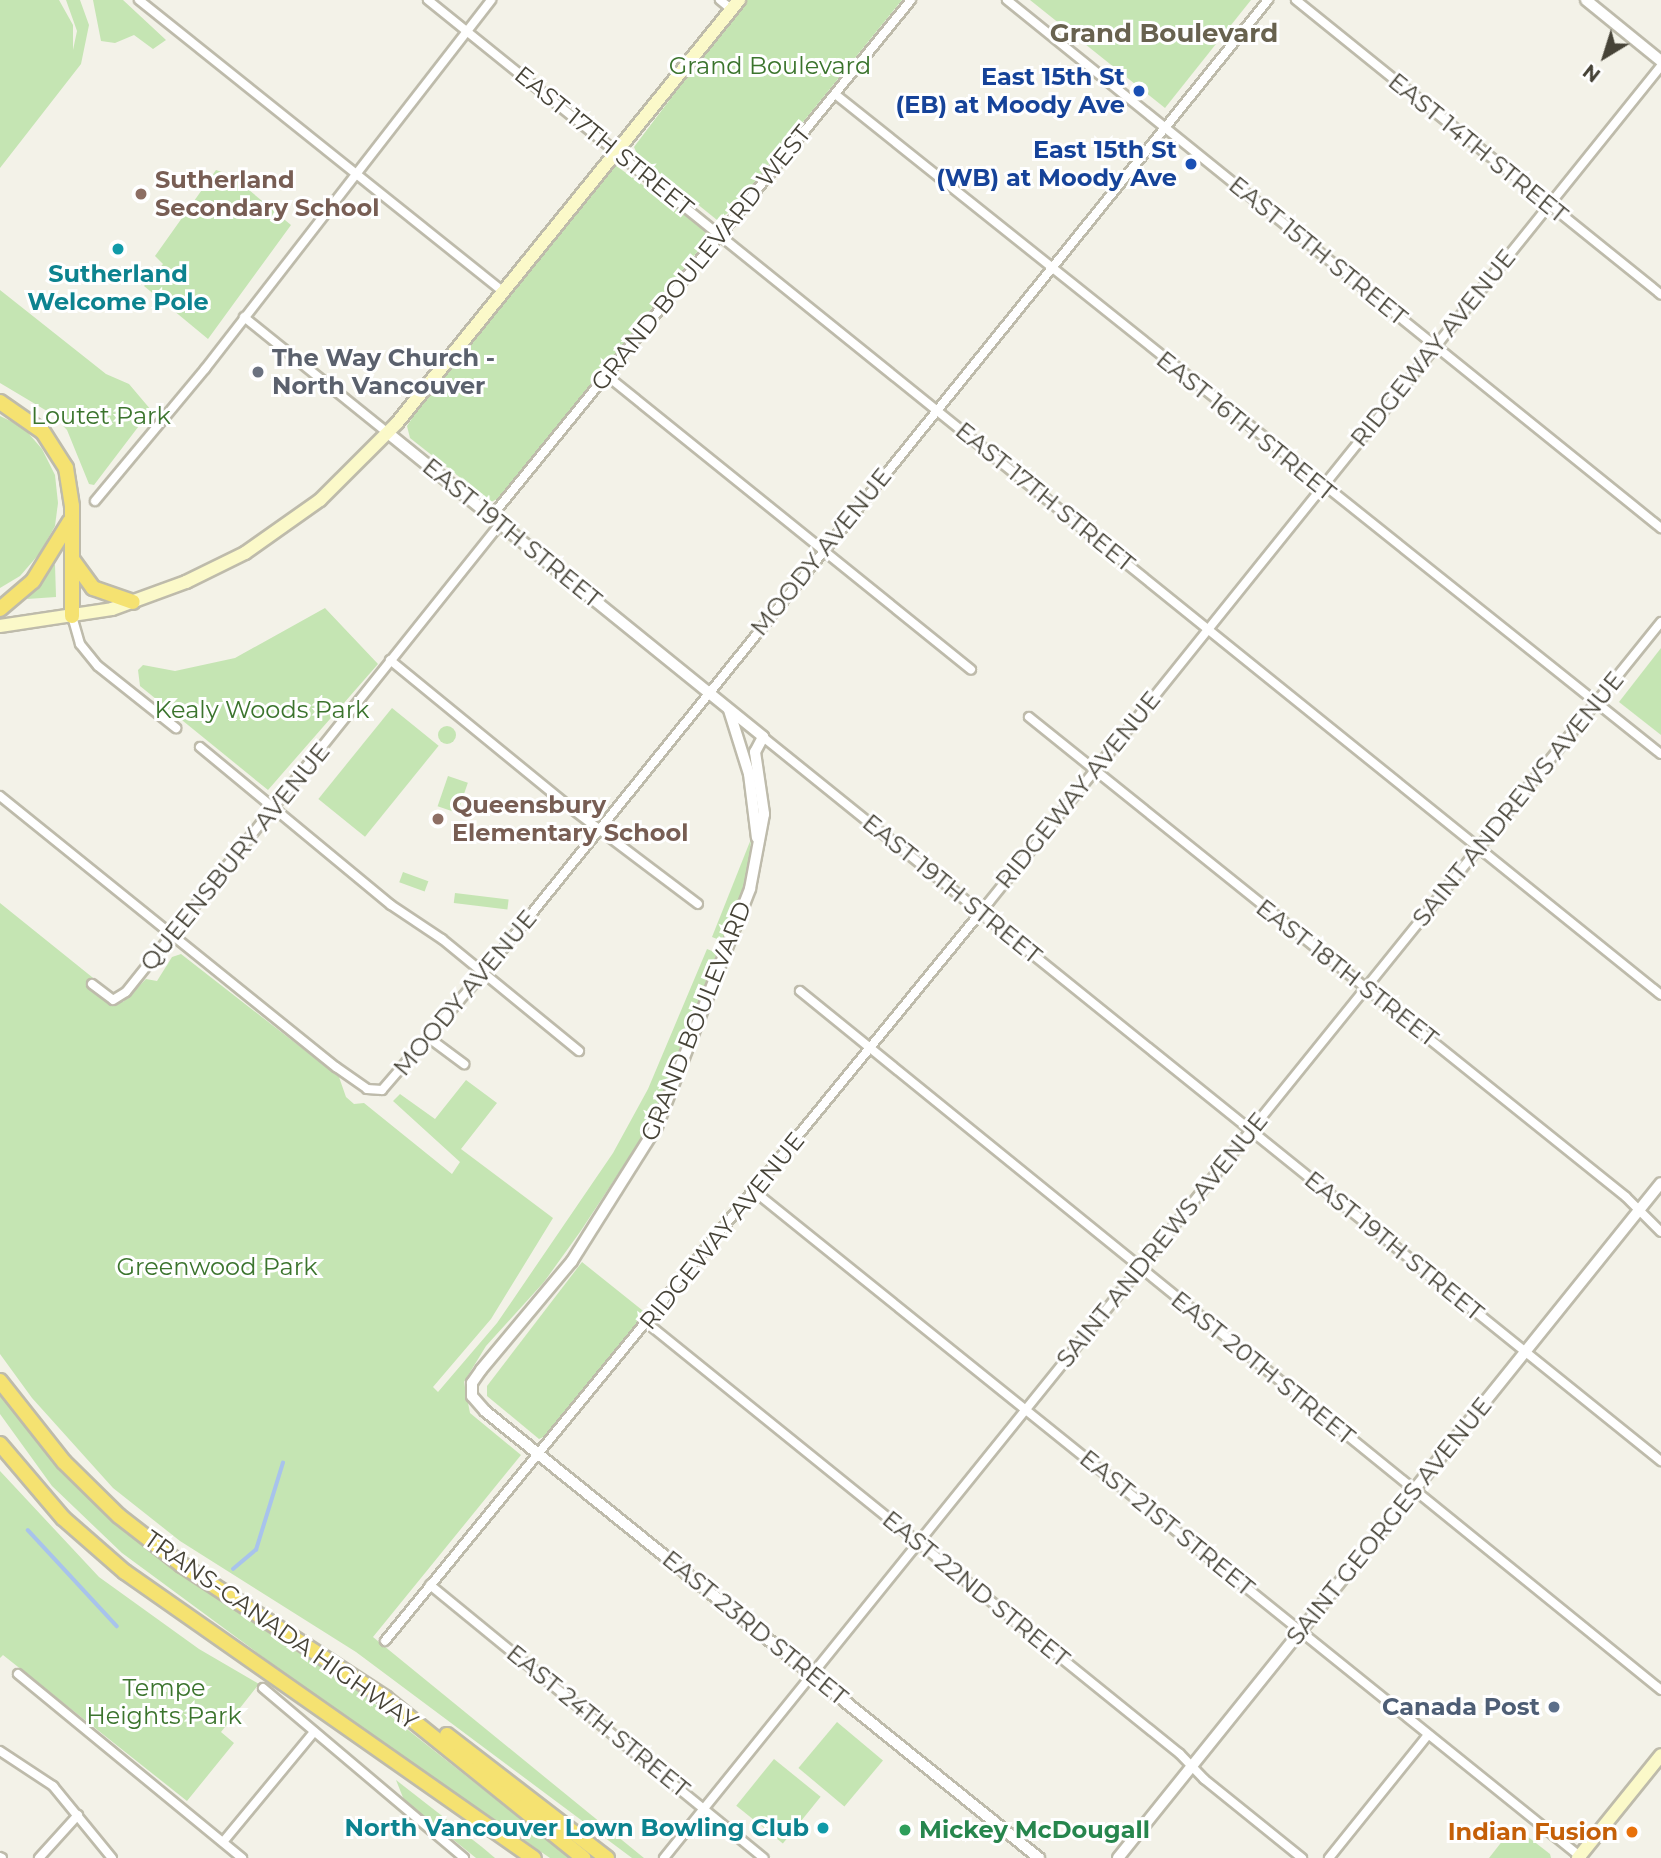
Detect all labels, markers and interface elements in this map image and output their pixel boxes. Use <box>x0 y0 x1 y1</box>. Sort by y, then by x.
district label: Grand Boulevard <box>1050 18 1278 50</box>
north arrow <box>1570 21 1640 91</box>
park label: Grand Boulevard <box>669 52 871 80</box>
text: N <box>1579 59 1605 87</box>
street label: EAST 17TH STREET <box>509 60 699 222</box>
place label: East 15th St (EB) at Moody Ave <box>896 63 1125 119</box>
street label: EAST 14TH STREET <box>1383 67 1573 229</box>
marker: East 15th St (EB) at Moody Ave <box>1131 83 1147 99</box>
street label: GRAND BOULEVARD WEST <box>585 119 817 397</box>
place label: East 15th St (WB) at Moody Ave <box>936 136 1177 192</box>
marker: East 15th St (WB) at Moody Ave <box>1183 156 1199 172</box>
place label: Sutherland Secondary School <box>155 166 380 222</box>
street label: EAST 15TH STREET <box>1223 170 1413 332</box>
marker: Sutherland Secondary School <box>133 186 149 202</box>
marker: Sutherland Welcome Pole <box>110 241 126 257</box>
street label: RIDGEWAY AVENUE <box>1345 244 1521 452</box>
place label: Sutherland Welcome Pole <box>27 260 209 316</box>
place label: The Way Church - North Vancouver <box>272 344 495 400</box>
street label: EAST 16TH STREET <box>1151 345 1341 507</box>
marker: The Way Church - North Vancouver <box>250 364 266 380</box>
park label: Loutet Park <box>31 402 171 430</box>
street label: EAST 17TH STREET <box>950 416 1140 578</box>
street label: EAST 19TH STREET <box>417 452 607 614</box>
street label: MOODY AVENUE <box>745 462 897 642</box>
street label: SAINT ANDREWS AVENUE <box>1406 666 1630 932</box>
street label: RIDGEWAY AVENUE <box>990 686 1166 894</box>
park label: Kealy Woods Park <box>155 696 369 724</box>
street label: QUEENSBURY AVENUE <box>134 737 336 977</box>
place label: Queensbury Elementary School <box>452 791 689 847</box>
street label: EAST 19TH STREET <box>857 808 1047 970</box>
marker: Queensbury Elementary School <box>430 811 446 827</box>
street label: EAST 18TH STREET <box>1250 893 1444 1053</box>
street label: GRAND BOULEVARD <box>635 897 757 1145</box>
street label: MOODY AVENUE <box>387 904 543 1082</box>
street label: SAINT ANDREWS AVENUE <box>1050 1107 1274 1373</box>
street label: RIDGEWAY AVENUE <box>634 1127 810 1335</box>
street label: EAST 19TH STREET <box>1299 1165 1489 1327</box>
park label: Greenwood Park <box>116 1253 318 1281</box>
street label: EAST 20TH STREET <box>1165 1285 1361 1451</box>
street label: SAINT GEORGES AVENUE <box>1280 1392 1498 1650</box>
street label: EAST 21ST STREET <box>1074 1444 1260 1602</box>
street label: EAST 22ND STREET <box>877 1505 1075 1673</box>
street label: TRANS-CANADA HIGHWAY <box>139 1524 423 1736</box>
street label: EAST 23RD STREET <box>657 1544 853 1712</box>
street label: EAST 24TH STREET <box>501 1638 695 1804</box>
park label: Tempe Heights Park <box>86 1674 242 1730</box>
place label: Canada Post <box>1382 1693 1540 1721</box>
marker: Canada Post <box>1546 1699 1562 1715</box>
place label: North Vancouver Lown Bowling Club <box>345 1814 809 1842</box>
place label: Mickey McDougall <box>919 1816 1150 1844</box>
place label: Indian Fusion <box>1448 1818 1618 1846</box>
marker: North Vancouver Lown Bowling Club <box>815 1820 831 1836</box>
marker: Mickey McDougall <box>897 1822 913 1838</box>
marker: Indian Fusion <box>1624 1824 1640 1840</box>

